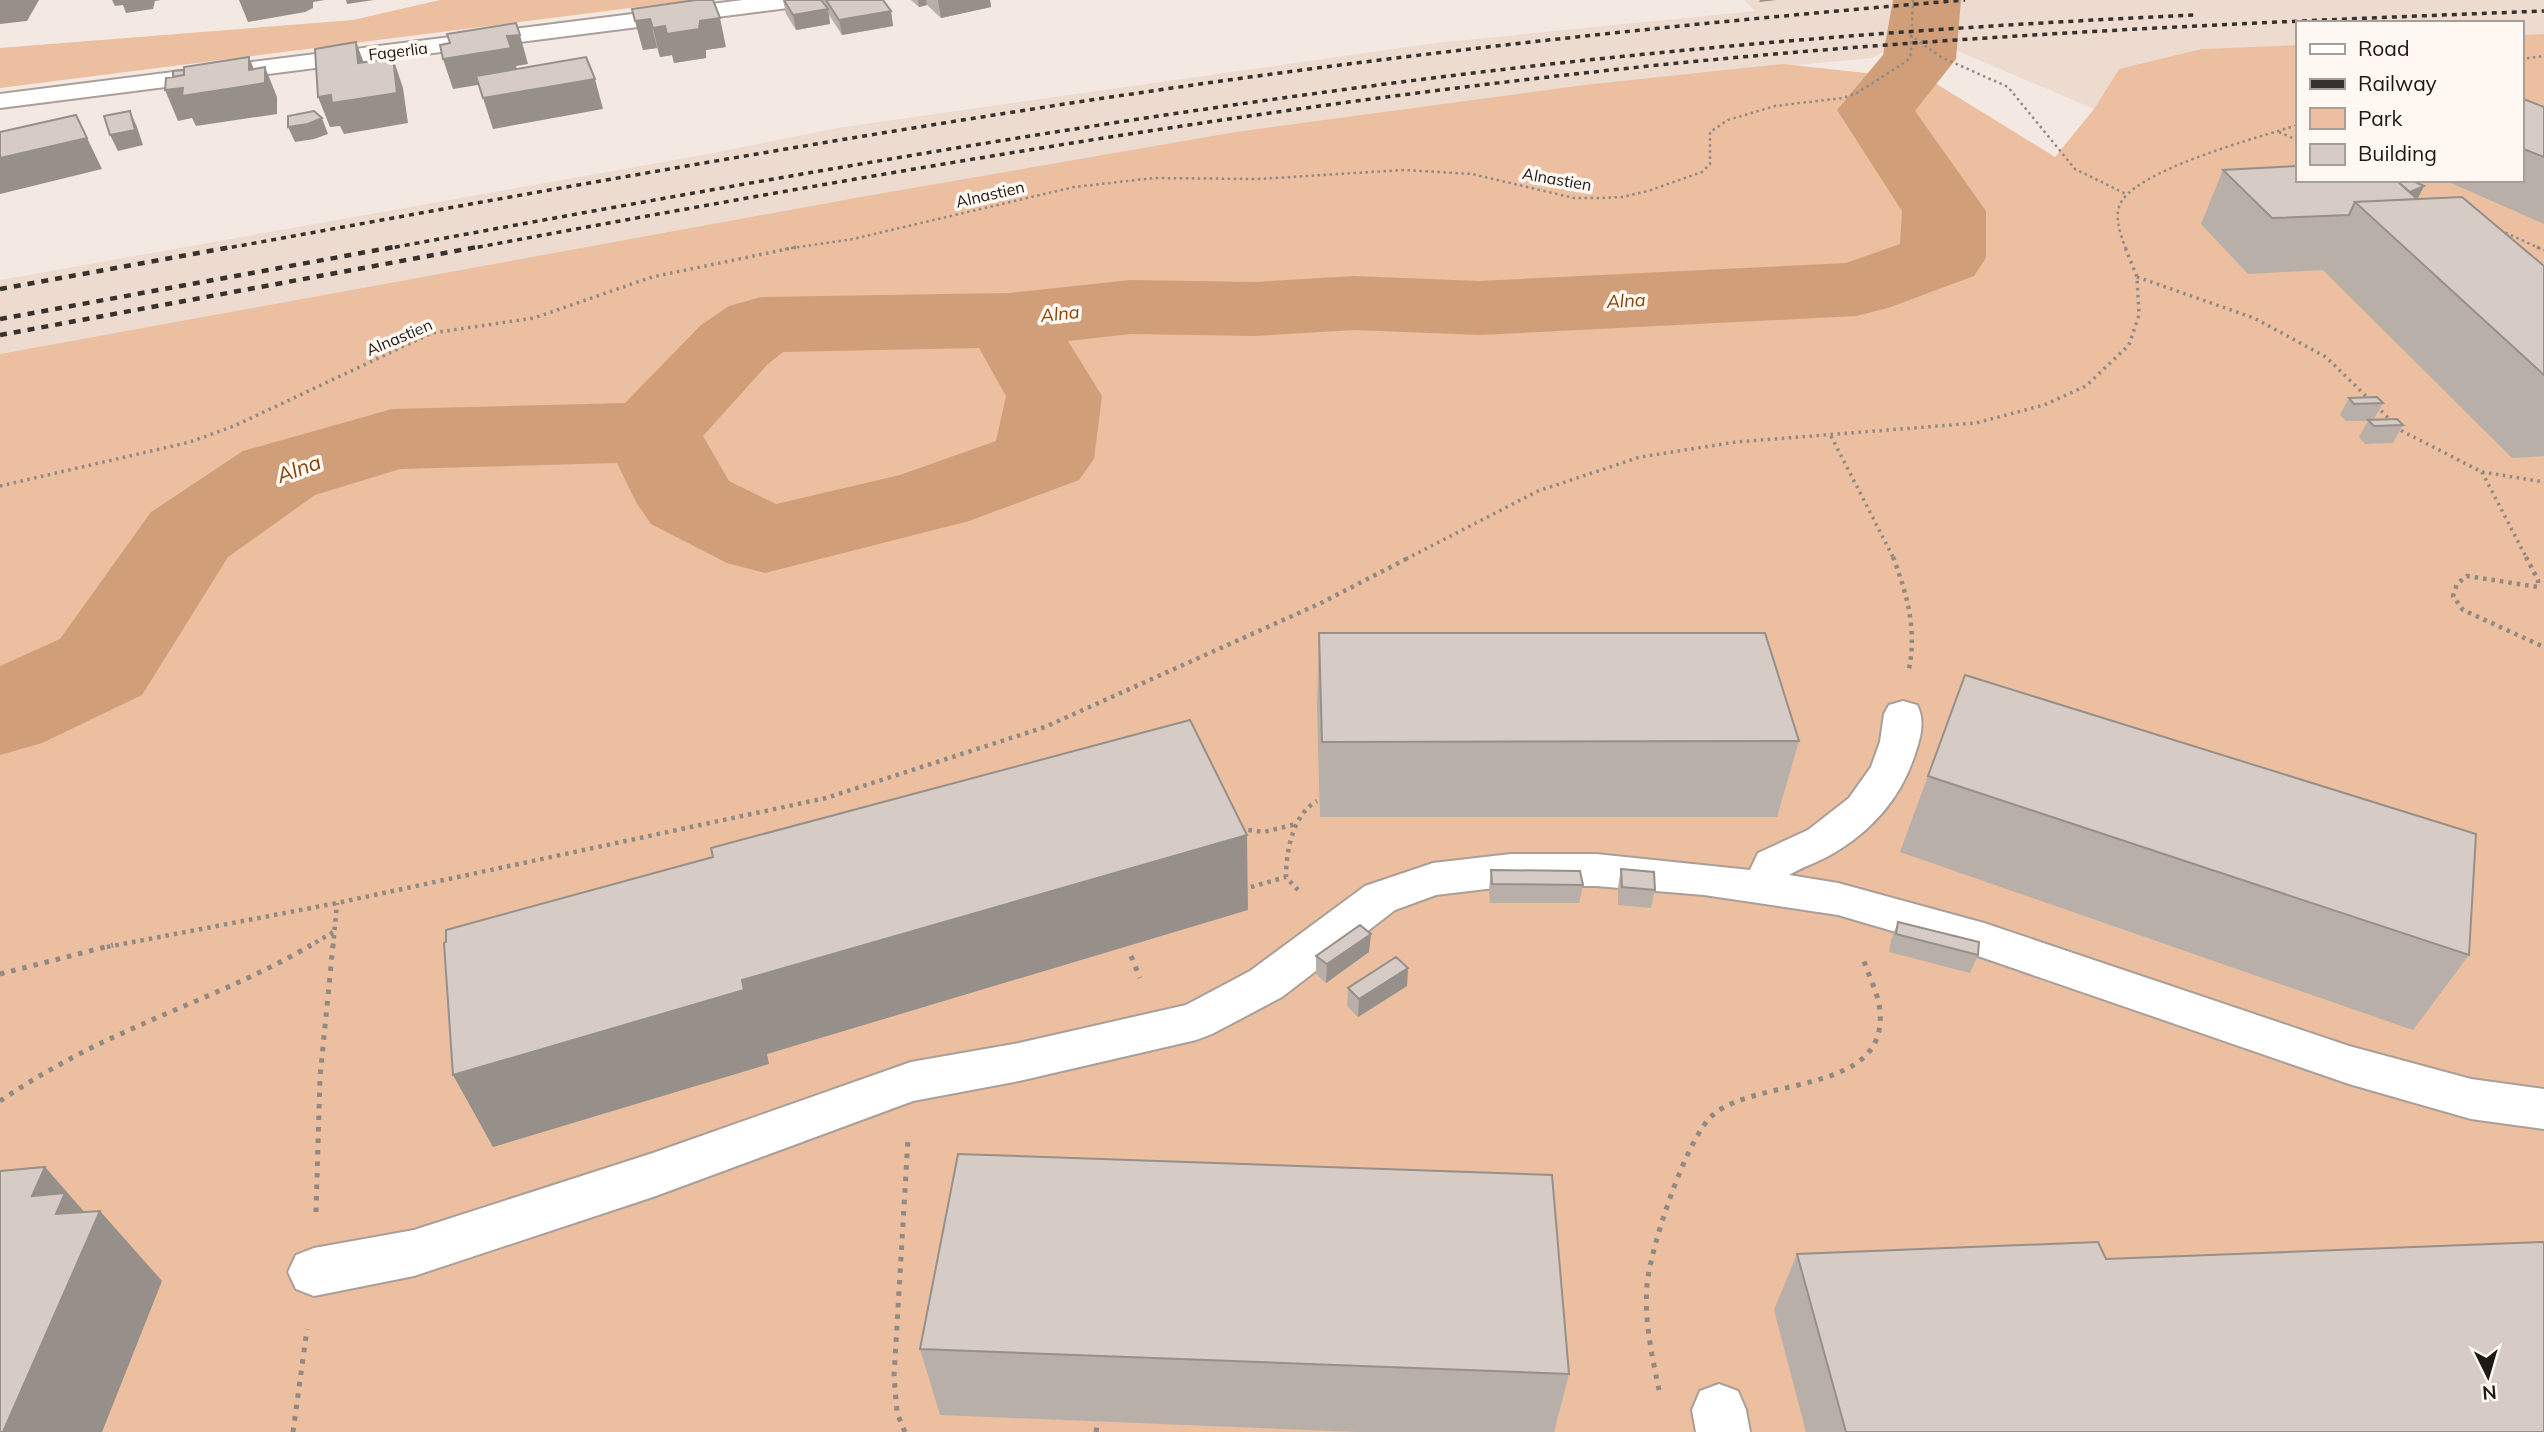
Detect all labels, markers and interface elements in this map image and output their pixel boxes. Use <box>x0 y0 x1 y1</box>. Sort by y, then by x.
legend <box>2296 21 2523 182</box>
text: Road <box>2358 35 2409 61</box>
street label: Fagerlia <box>367 37 429 65</box>
text: Railway <box>2358 70 2437 96</box>
text: Park <box>2358 105 2402 131</box>
text: Building <box>2358 140 2437 166</box>
street label: Alnastien <box>1521 163 1593 195</box>
street label: Alnastien <box>954 176 1026 212</box>
water label: Alna <box>1605 288 1646 313</box>
water label: Alna <box>1038 300 1081 327</box>
street label: Alnastien <box>363 314 435 360</box>
water label: Alna <box>272 448 324 488</box>
north arrow <box>2453 1341 2523 1411</box>
text: N <box>2481 1380 2498 1406</box>

